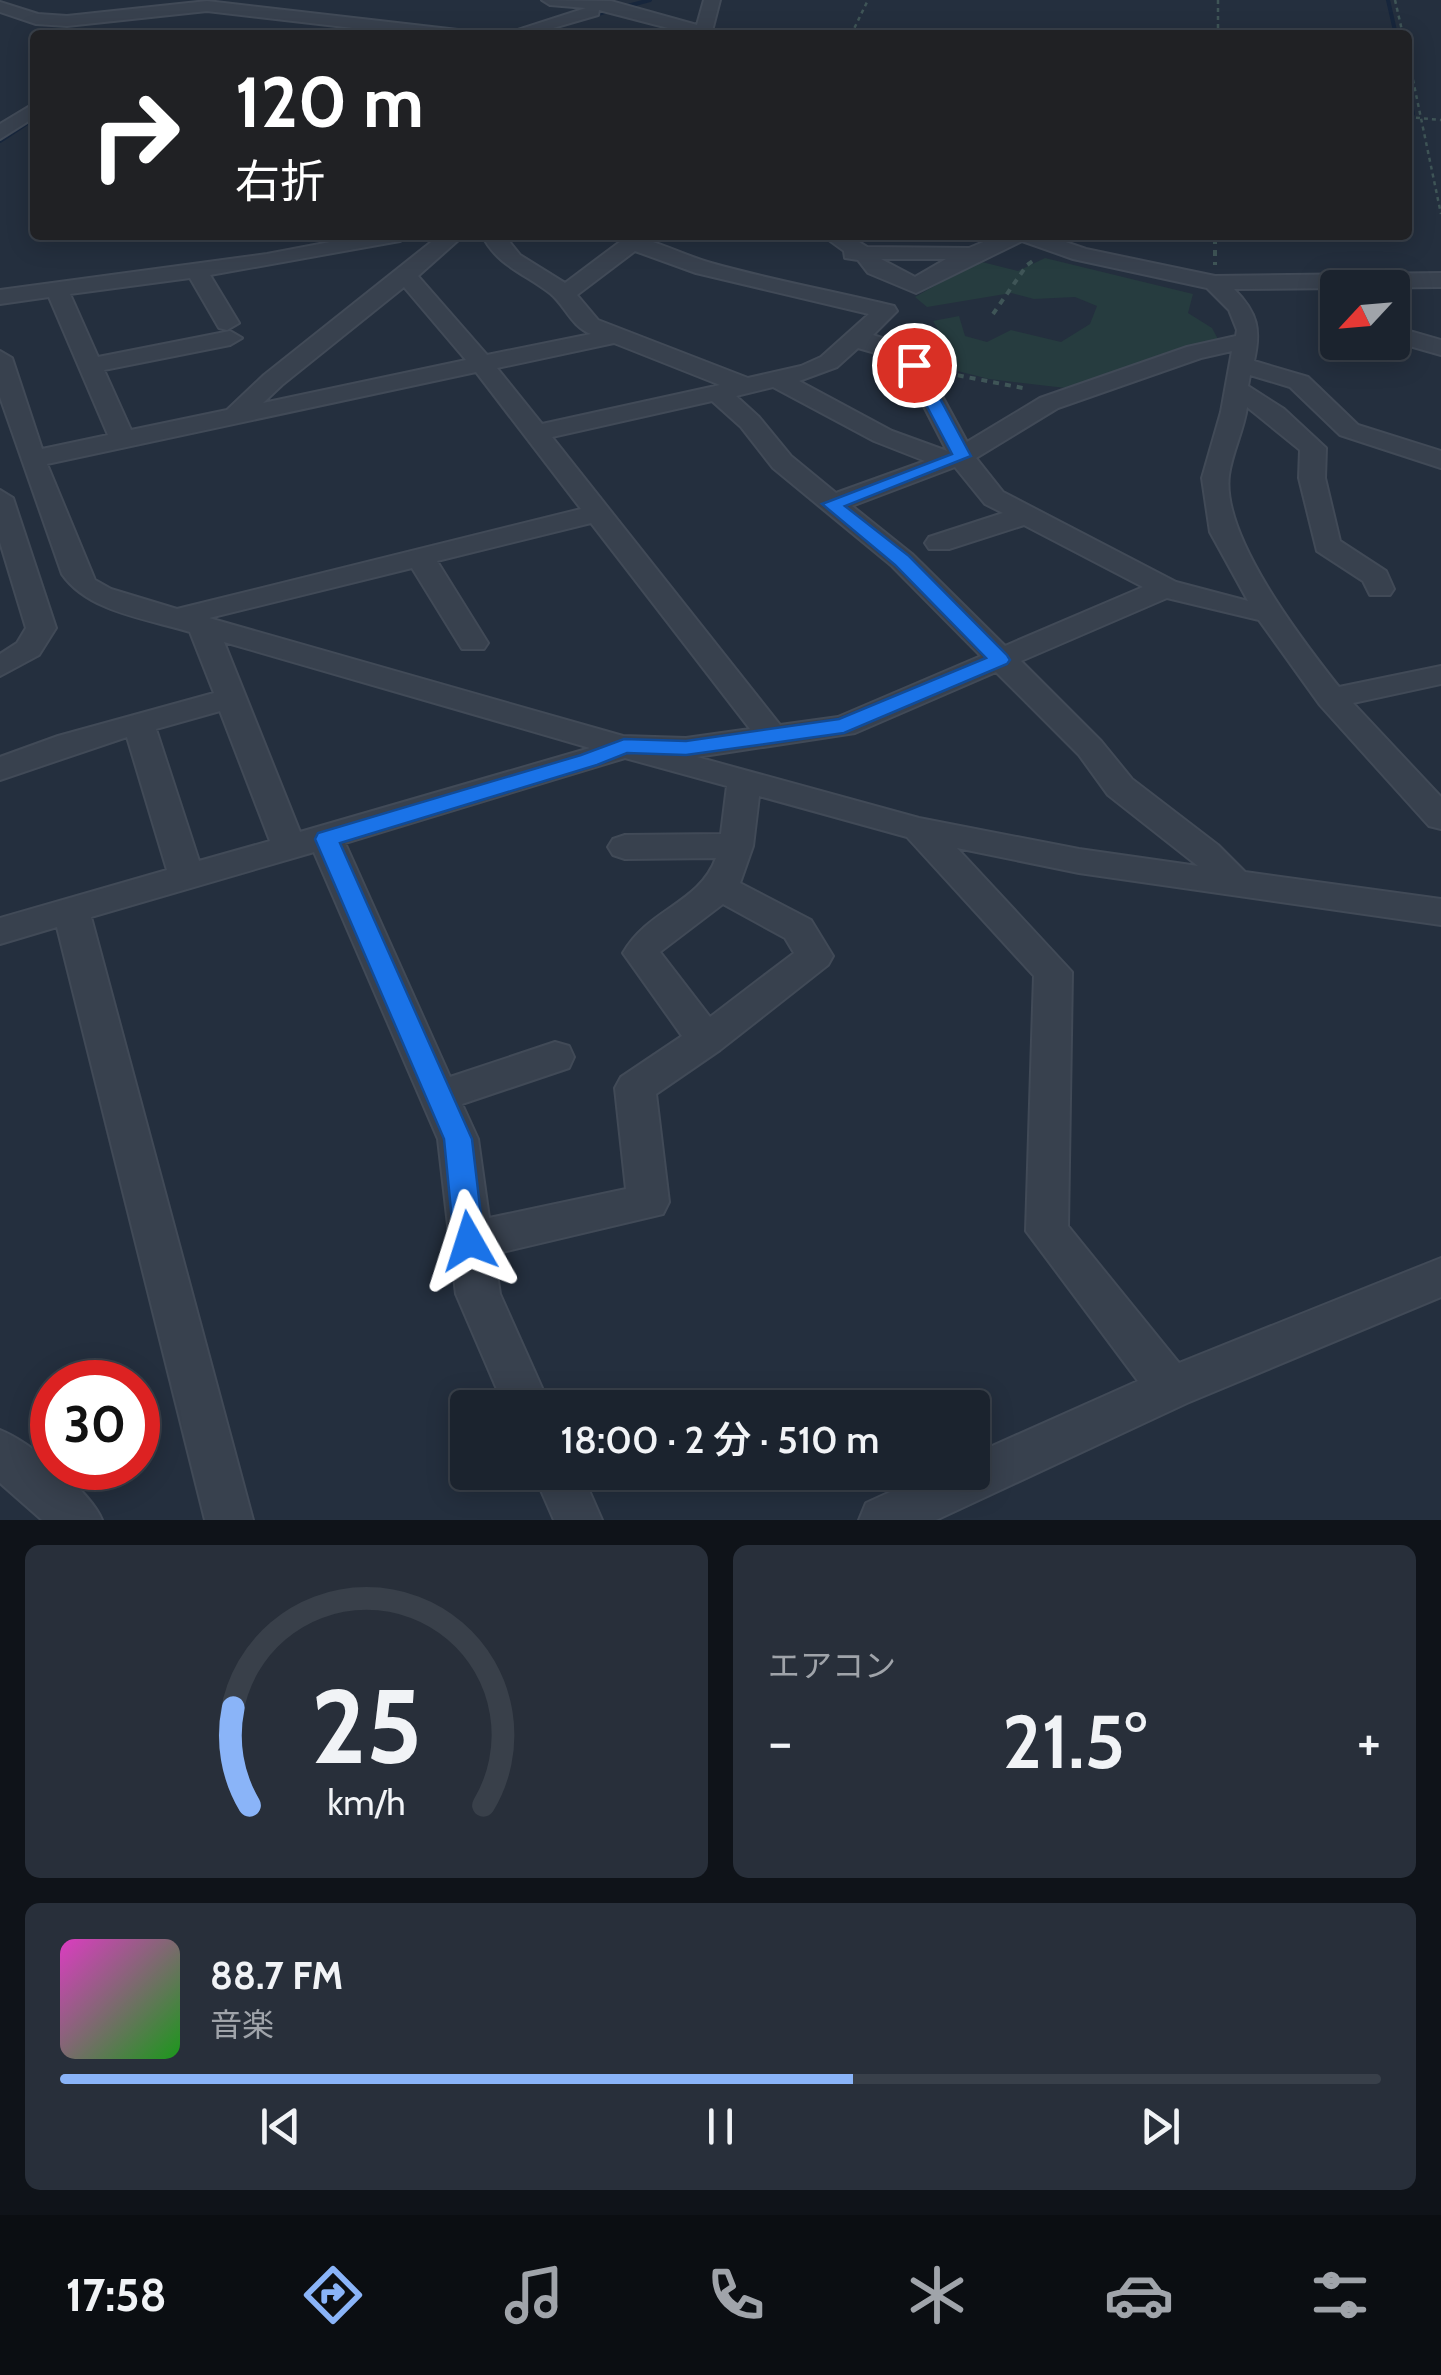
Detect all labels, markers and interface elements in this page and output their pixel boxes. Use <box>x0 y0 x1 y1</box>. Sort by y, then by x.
text: 120 m <box>235 59 424 145</box>
icon: right <box>70 70 200 200</box>
text: 右折 <box>235 154 325 208</box>
north arrow <box>1320 270 1410 360</box>
map controls <box>1320 270 1410 360</box>
pin <box>872 323 957 408</box>
icon: arrive <box>887 338 942 393</box>
position arrow <box>417 1189 521 1293</box>
speed limit sign: 30 <box>30 1360 160 1490</box>
text: 18:00 · 2 分 · 510 m <box>561 1416 879 1463</box>
text: エアコン <box>768 1646 896 1685</box>
text: 25 <box>311 1663 422 1789</box>
text: 21.5° <box>1002 1696 1147 1787</box>
text: − <box>768 1708 792 1775</box>
text: + <box>1357 1708 1381 1775</box>
text: km/h <box>327 1781 406 1824</box>
text: 88.7 FM <box>210 1952 343 1999</box>
text: 音楽 <box>210 2005 274 2044</box>
icon: previous <box>253 2099 308 2154</box>
icon: pause <box>693 2099 748 2154</box>
icon: next <box>1133 2099 1188 2154</box>
icon: directions <box>298 2260 368 2330</box>
icon: music <box>499 2260 569 2330</box>
icon: phone <box>701 2260 771 2330</box>
icon: climate <box>902 2260 972 2330</box>
icon: car <box>1104 2260 1174 2330</box>
icon: filters <box>1305 2260 1375 2330</box>
text: 17:58 <box>66 2268 167 2322</box>

